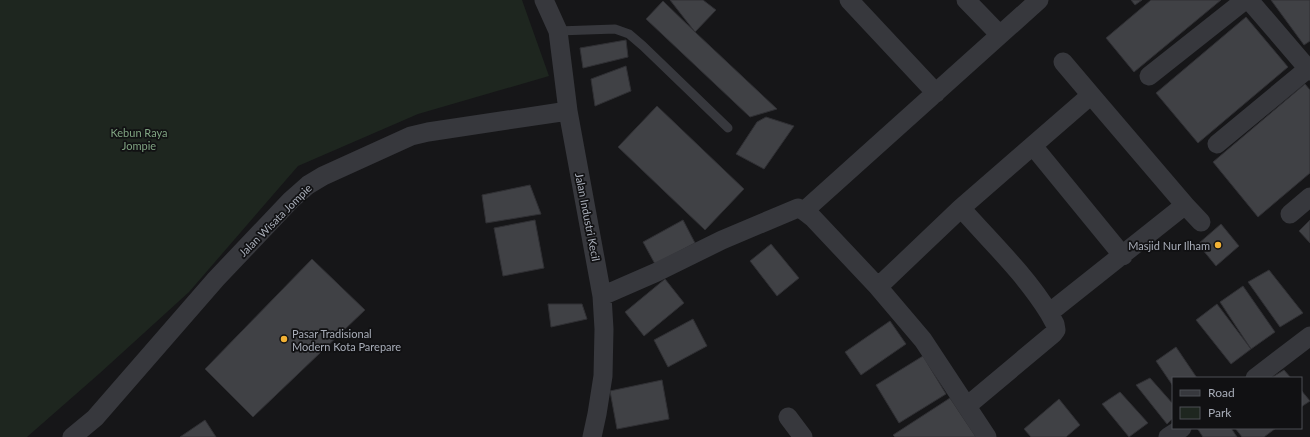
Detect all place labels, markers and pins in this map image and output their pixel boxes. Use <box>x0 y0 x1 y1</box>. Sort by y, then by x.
place label: Masjid Nur Ilham <box>1128 239 1210 252</box>
marker: Masjid Nur Ilham <box>1213 240 1223 250</box>
place label: Pasar Tradisional Modern Kota Parepare <box>292 327 401 353</box>
marker: Pasar Tradisional Modern Kota Parepare <box>279 334 289 344</box>

